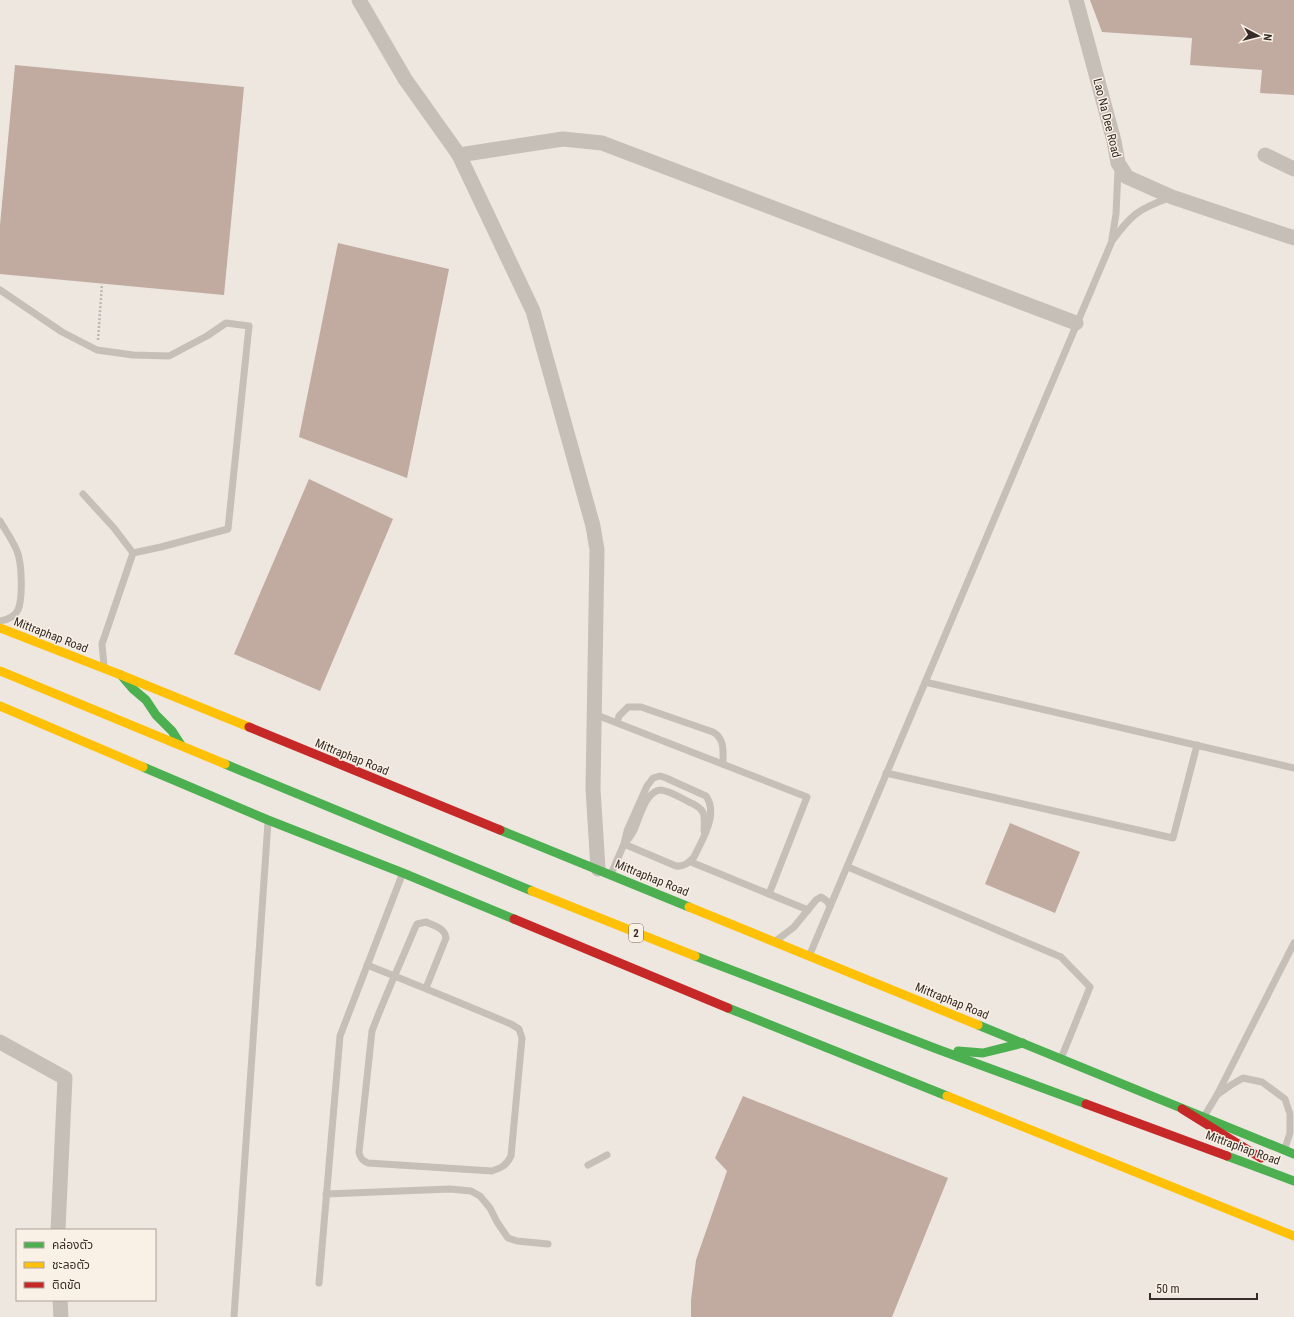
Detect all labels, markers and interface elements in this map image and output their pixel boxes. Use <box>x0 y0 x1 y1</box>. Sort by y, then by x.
north arrow <box>1238 16 1278 56</box>
text: N <box>1261 33 1274 42</box>
street label: Lao Na Dee Road <box>1090 77 1124 159</box>
street label: Mittraphap Road <box>12 614 90 656</box>
street label: Mittraphap Road <box>313 736 391 778</box>
street label: Mittraphap Road <box>613 857 691 899</box>
road number: 2 <box>629 924 643 942</box>
street label: Mittraphap Road <box>913 980 991 1022</box>
street label: Mittraphap Road <box>1204 1128 1282 1168</box>
legend <box>16 1229 156 1301</box>
text: คล่องตัว <box>52 1238 93 1252</box>
text: ชะลอตัว <box>52 1258 90 1272</box>
scale bar <box>1150 1275 1257 1301</box>
text: ติดขัด <box>52 1278 81 1292</box>
text: 50 m <box>1156 1282 1180 1296</box>

